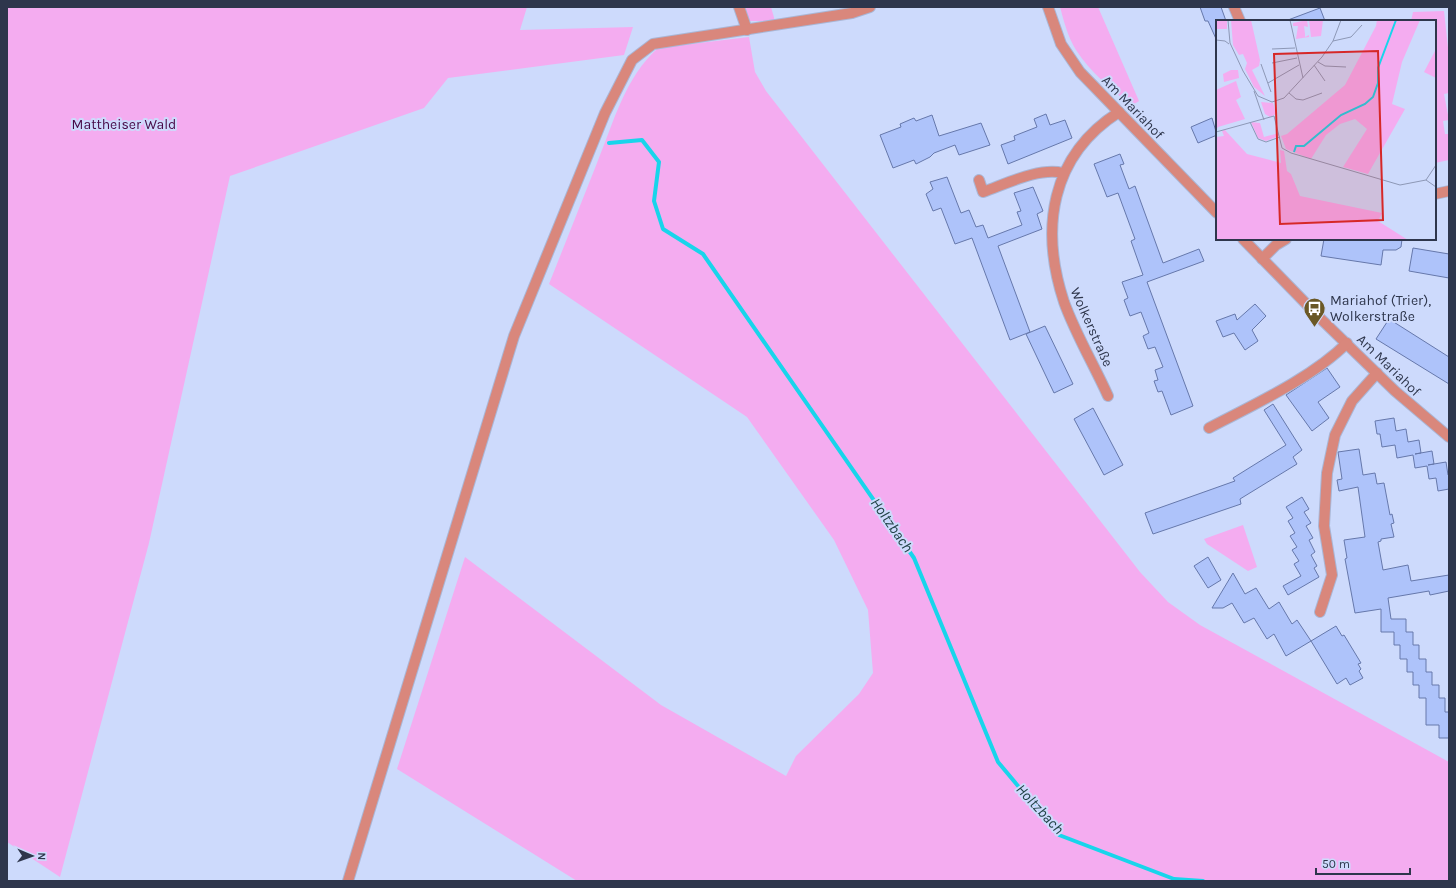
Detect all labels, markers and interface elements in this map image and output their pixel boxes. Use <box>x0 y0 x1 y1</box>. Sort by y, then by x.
inset map <box>1216 20 1436 240</box>
street label: Am Mariahof <box>1098 72 1167 143</box>
park label: Mattheiser Wald <box>72 116 176 133</box>
street label: Wolkerstraße <box>1067 285 1117 369</box>
place label: Mariahof (Trier), Wolkerstraße <box>1330 292 1431 325</box>
bus stop icon: Mariahof (Trier), Wolkerstraße <box>1301 295 1327 328</box>
street label: Am Mariahof <box>1353 331 1424 400</box>
water label: Holtzbach <box>867 494 917 556</box>
water label: Holtzbach <box>1012 780 1068 838</box>
north arrow <box>12 836 52 876</box>
scale bar <box>1316 850 1410 876</box>
text: N <box>35 852 48 861</box>
text: 50 m <box>1322 857 1350 871</box>

